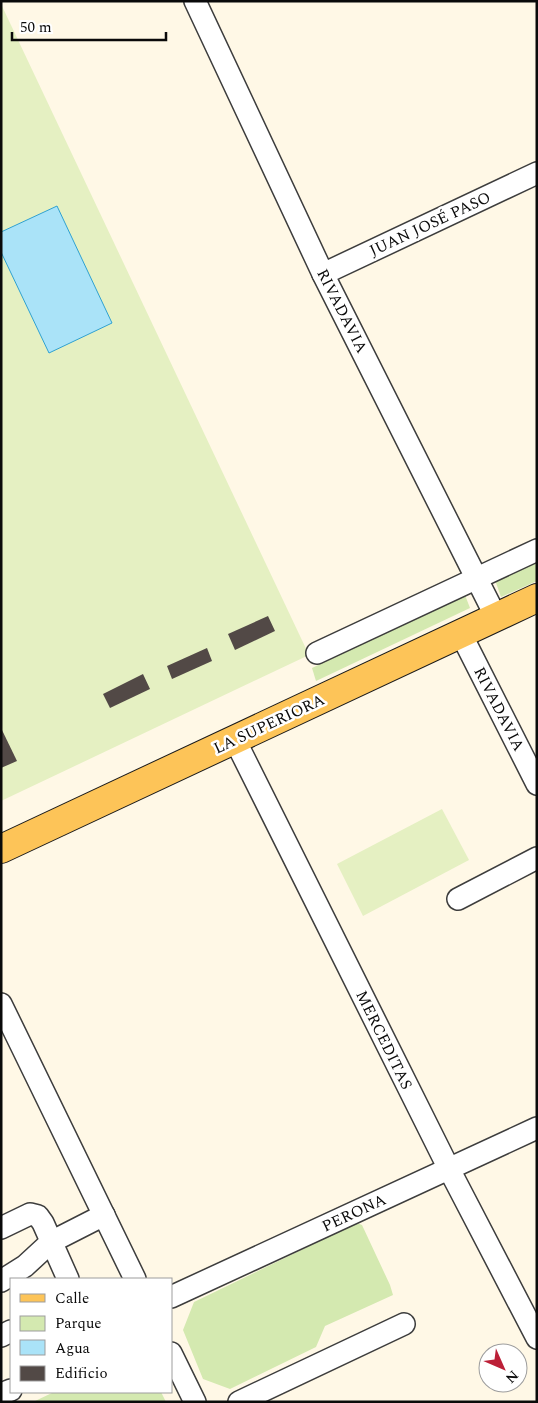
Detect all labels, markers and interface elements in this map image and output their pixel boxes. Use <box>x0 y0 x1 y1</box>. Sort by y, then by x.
scale bar <box>12 10 166 42</box>
text: 50 m <box>20 16 52 39</box>
street label: JUAN JOSÉ PASO <box>365 185 495 263</box>
street label: RIVADAVIA <box>310 265 374 357</box>
street label: RIVADAVIA <box>467 663 531 755</box>
street label: LA SUPERIORA <box>209 688 329 760</box>
street label: MERCEDITAS <box>350 986 418 1094</box>
street label: PERONA <box>318 1188 390 1238</box>
legend <box>10 1278 172 1393</box>
text: Calle <box>55 1287 89 1310</box>
text: Parque <box>55 1312 102 1335</box>
text: Agua <box>55 1337 91 1360</box>
north arrow <box>478 1343 528 1393</box>
text: Edificio <box>55 1362 108 1385</box>
text: N <box>500 1365 523 1388</box>

